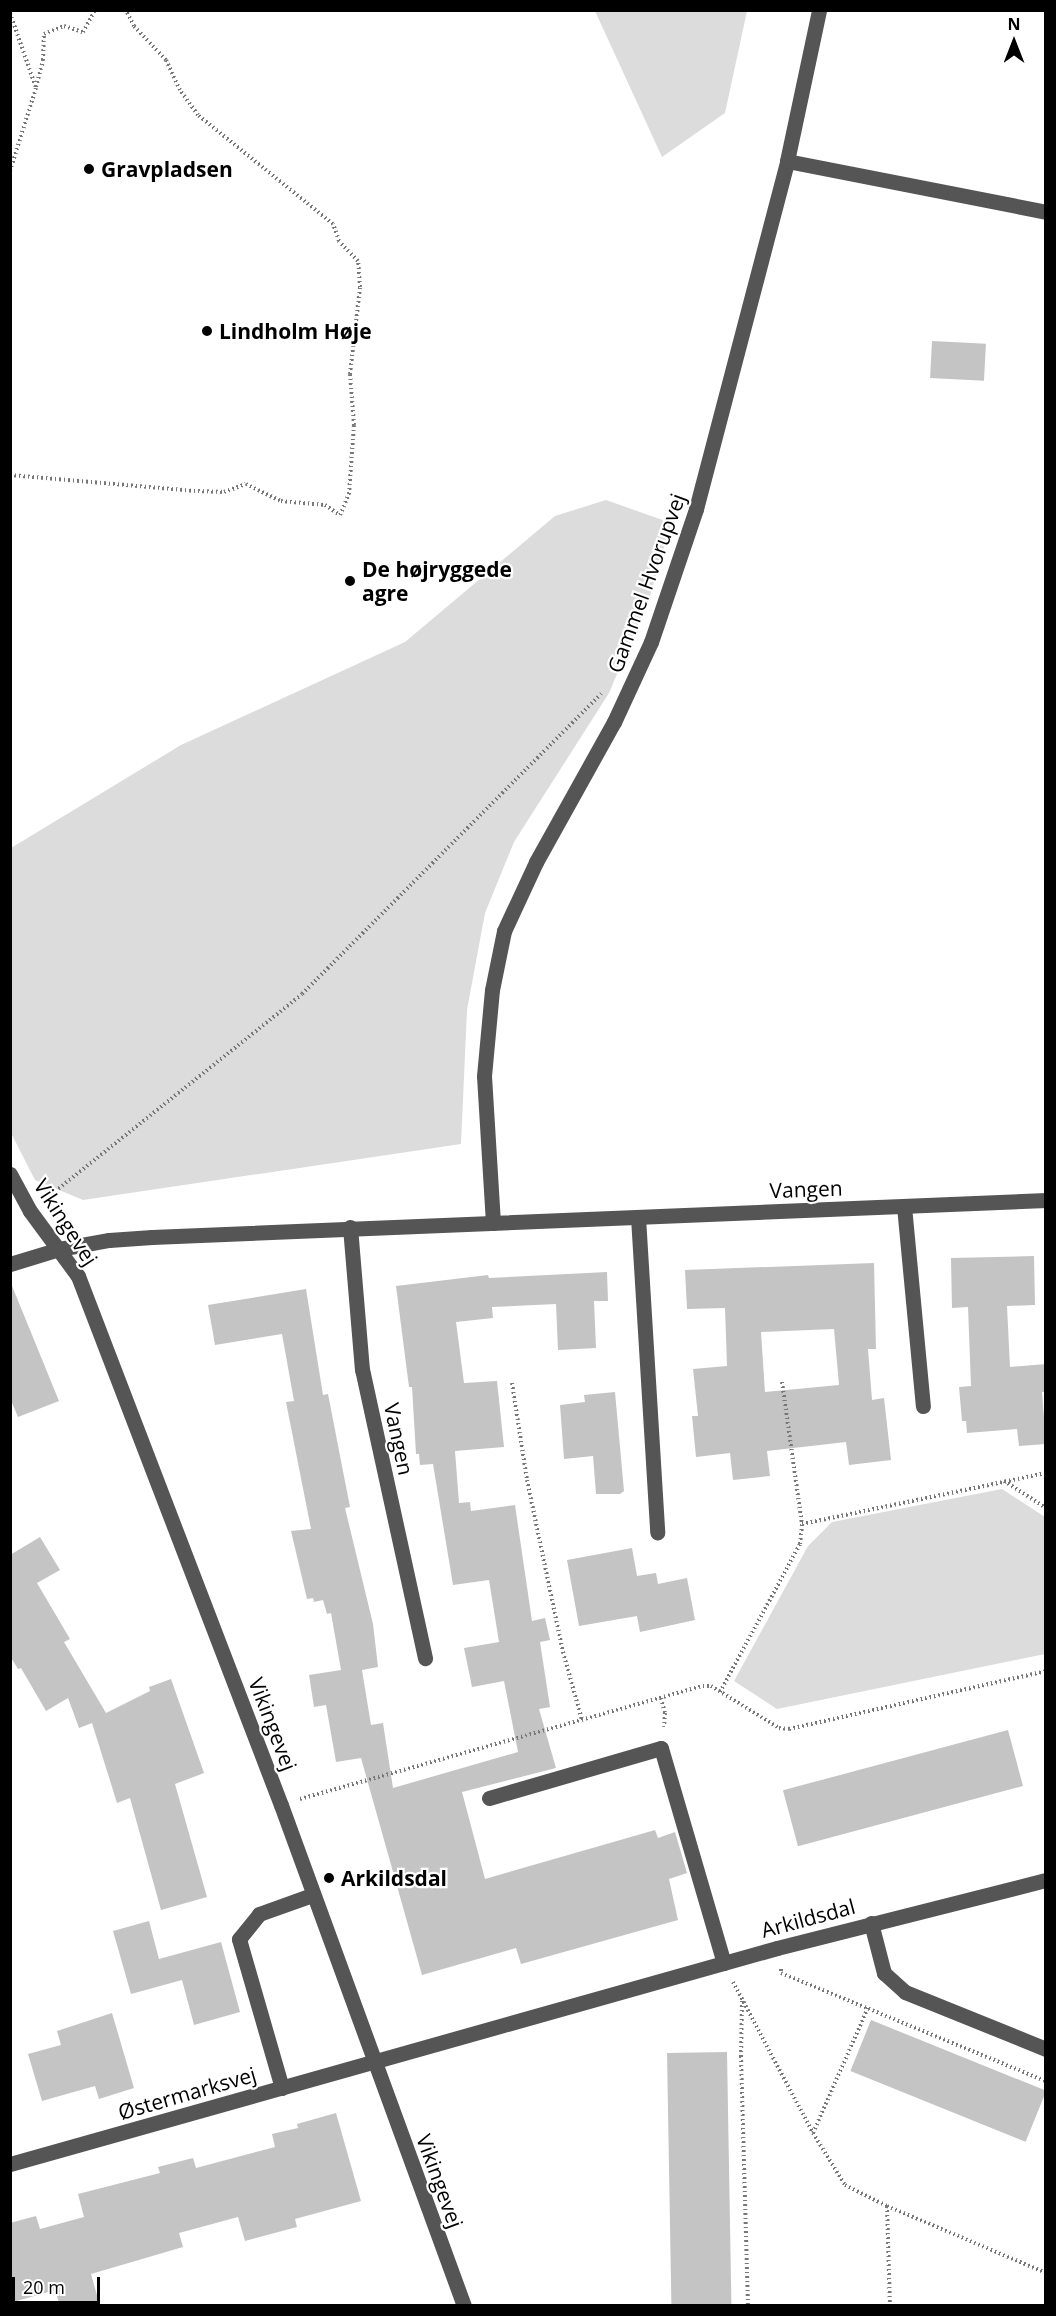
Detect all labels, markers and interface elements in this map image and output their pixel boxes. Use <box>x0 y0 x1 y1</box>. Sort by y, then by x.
north arrow <box>984 12 1044 72</box>
text: N <box>1007 13 1021 35</box>
place label: Gravpladsen <box>101 156 233 182</box>
marker: Gravpladsen <box>82 162 96 176</box>
place label: Lindholm Høje <box>219 318 372 344</box>
marker: Lindholm Høje <box>200 324 214 338</box>
street label: Gammel Hvorupvej <box>602 490 690 676</box>
place label: De højryggede agre <box>362 556 512 606</box>
marker: De højryggede agre <box>343 574 357 588</box>
street label: Vikingevej <box>29 1174 103 1270</box>
street label: Vangen <box>769 1175 843 1203</box>
street label: Vangen <box>379 1401 419 1477</box>
street label: Vikingevej <box>244 1674 302 1774</box>
place label: Arkildsdal <box>341 1865 447 1891</box>
marker: Arkildsdal <box>322 1871 336 1885</box>
street label: Arkildsdal <box>758 1893 858 1943</box>
street label: Østermarksvej <box>115 2061 259 2125</box>
street label: Vikingevej <box>411 2131 469 2231</box>
scale bar <box>15 2265 104 2303</box>
text: 20 m <box>23 2275 65 2299</box>

